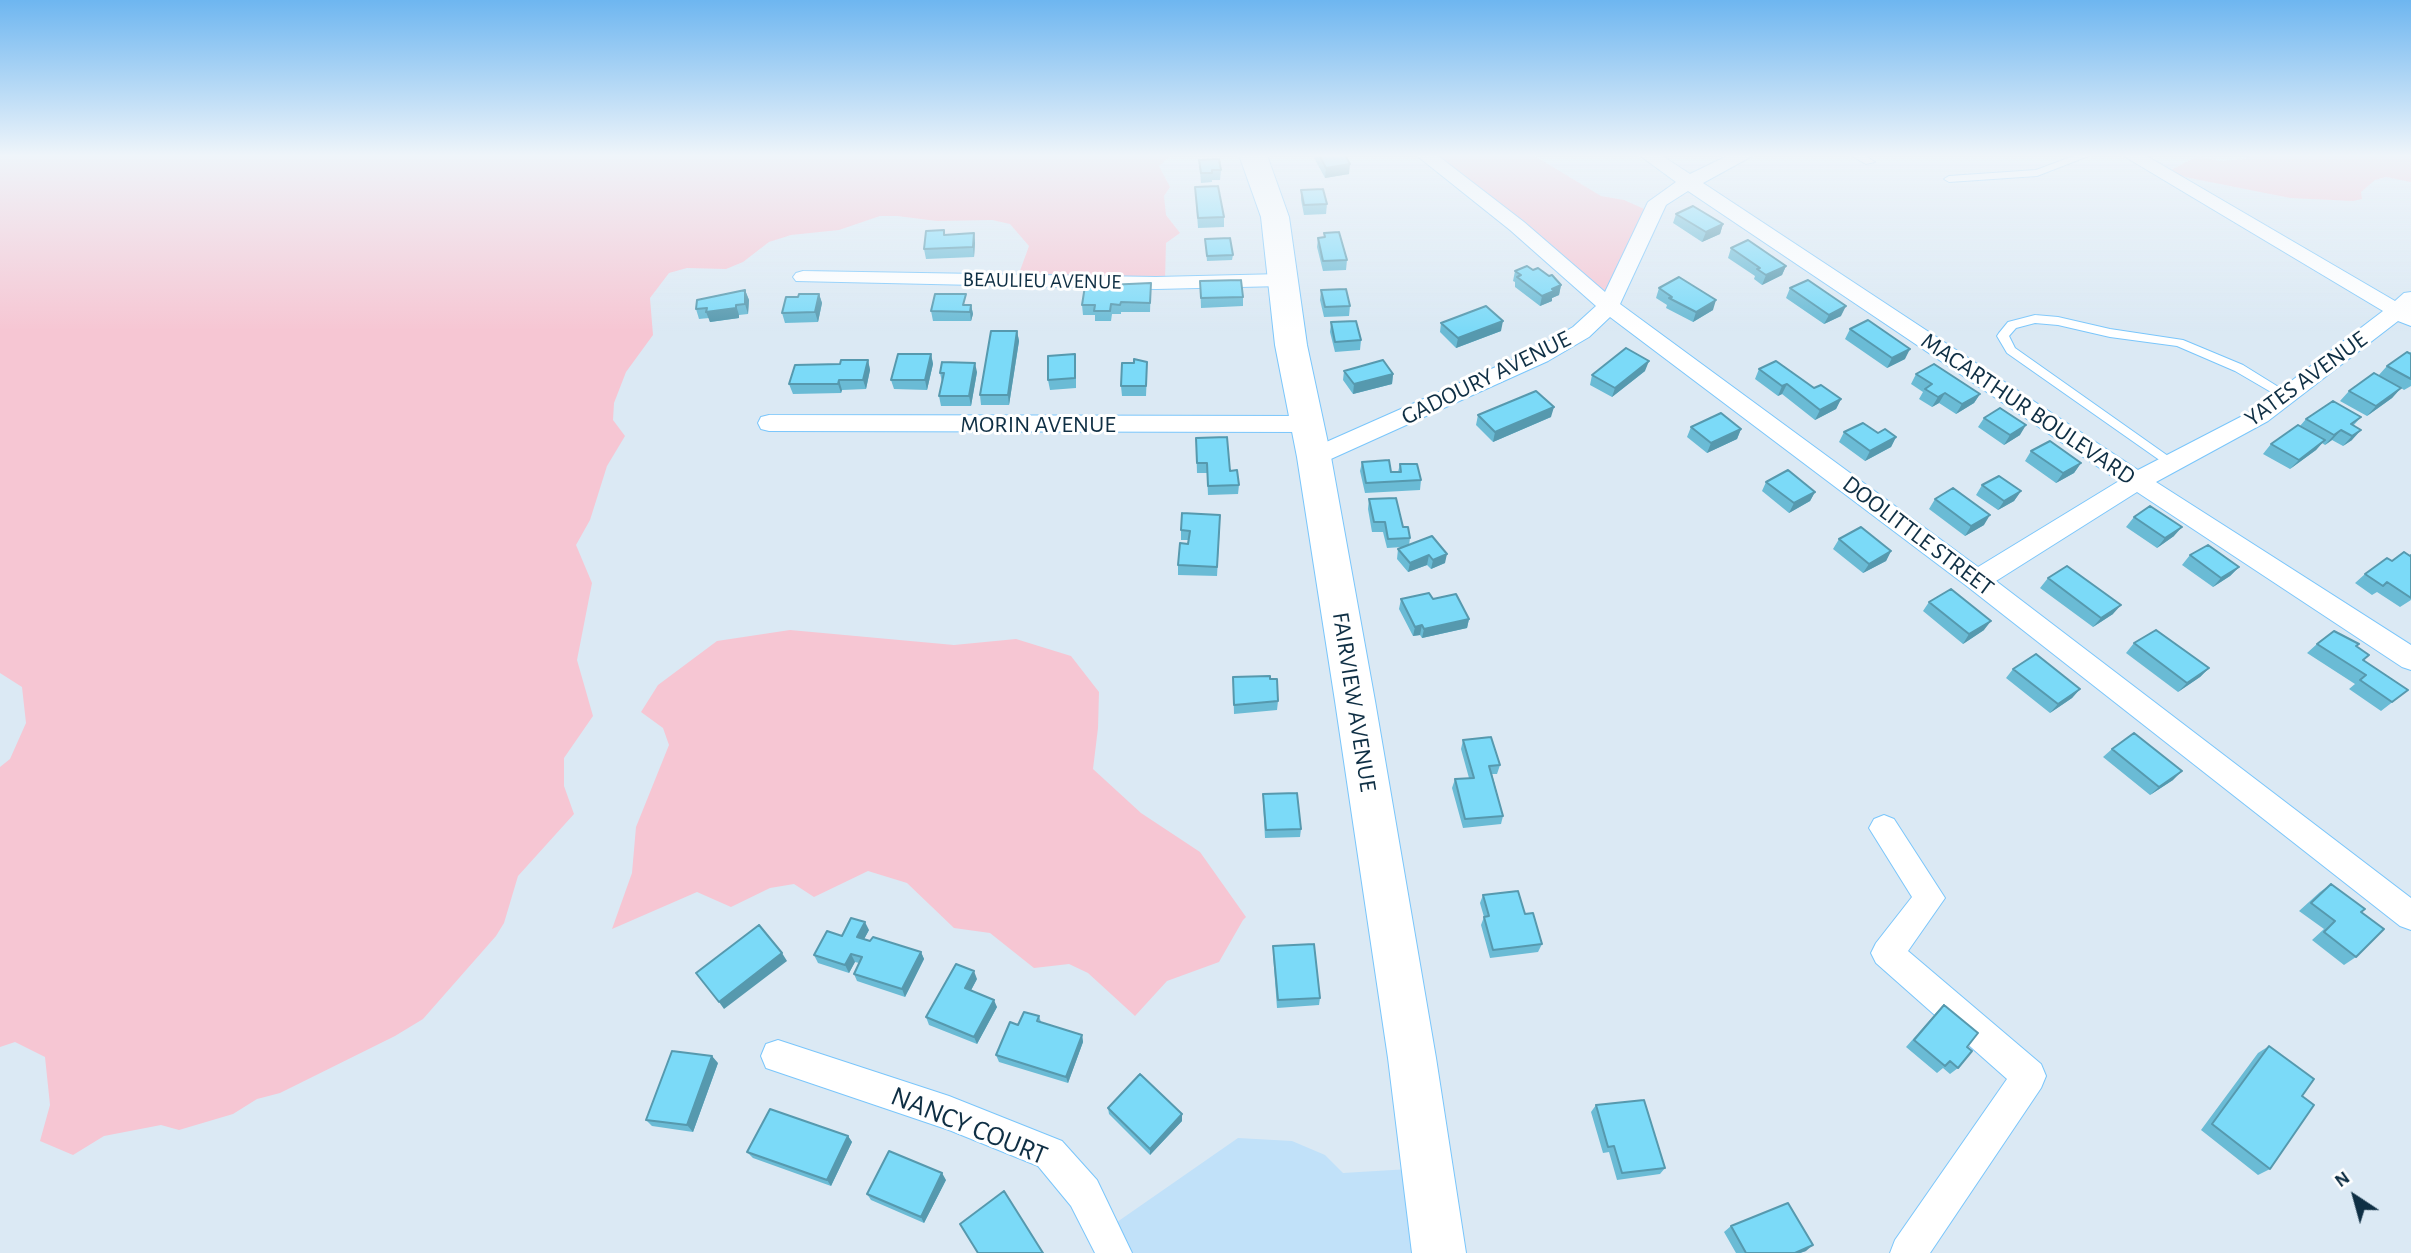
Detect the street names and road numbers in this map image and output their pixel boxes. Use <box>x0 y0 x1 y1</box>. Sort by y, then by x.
street label: BEAULIEU AVENUE <box>962 267 1122 295</box>
street label: GADOURY AVENUE <box>1397 325 1575 431</box>
street label: YATES AVENUE <box>2239 325 2373 433</box>
street label: MACARTHUR BOULEVARD <box>1915 327 2141 491</box>
street label: MORIN AVENUE <box>960 411 1116 439</box>
street label: DOOLITTLE STREET <box>1837 470 1999 602</box>
street label: FAIRVIEW AVENUE <box>1326 610 1382 794</box>
street label: NANCY COURT <box>886 1079 1052 1173</box>

